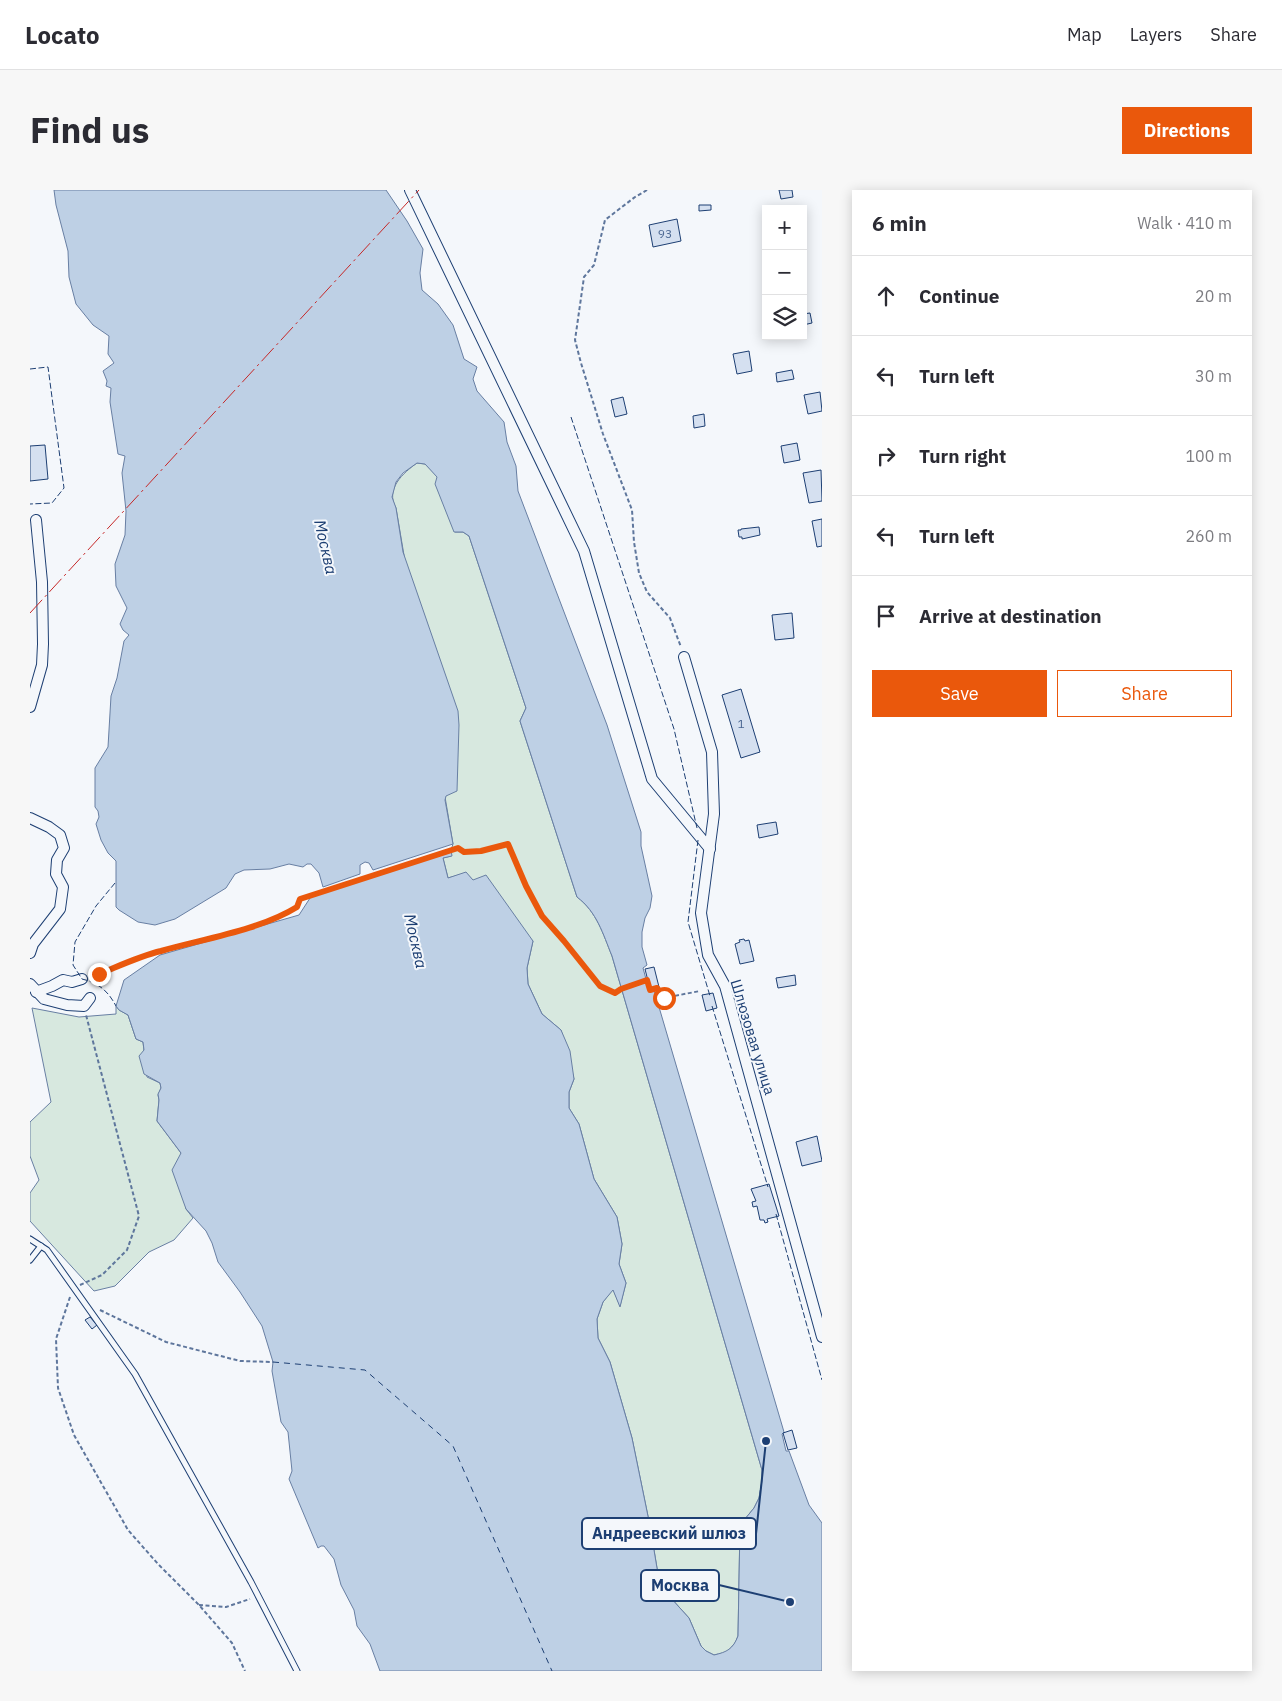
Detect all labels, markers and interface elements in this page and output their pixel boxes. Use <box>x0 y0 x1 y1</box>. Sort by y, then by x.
text: Locato <box>25 19 100 51</box>
text: Map <box>1067 23 1102 46</box>
text: Layers <box>1130 23 1182 46</box>
text: Share <box>1210 23 1257 46</box>
text: Find us <box>30 107 149 153</box>
button: Directions <box>1122 107 1252 154</box>
map controls <box>762 205 807 340</box>
button: + <box>762 205 807 250</box>
text: 6 min <box>872 209 927 237</box>
text: Walk · 410 m <box>1137 213 1232 233</box>
house number: 93 <box>658 226 672 241</box>
button: − <box>762 250 807 295</box>
icon: ahead <box>872 282 900 310</box>
text: Continue <box>919 284 999 308</box>
text: 20 m <box>1195 286 1232 306</box>
button: layers <box>762 295 807 340</box>
icon: left <box>872 362 900 390</box>
text: Turn left <box>919 364 995 388</box>
text: 30 m <box>1195 366 1232 386</box>
icon: right <box>872 442 900 470</box>
text: Turn right <box>919 444 1006 468</box>
text: 100 m <box>1185 446 1232 466</box>
water label: Москва <box>310 518 342 576</box>
icon: left <box>872 522 900 550</box>
text: Turn left <box>919 524 995 548</box>
text: 260 m <box>1185 526 1232 546</box>
icon: arrive <box>872 602 900 630</box>
text: Arrive at destination <box>919 604 1102 628</box>
button: Save <box>872 670 1047 717</box>
button: Share <box>1057 670 1232 717</box>
house number: 1 <box>737 716 745 731</box>
water label: Москва <box>400 912 432 970</box>
route end <box>88 963 111 986</box>
street label: Шлюзовая улица <box>726 977 780 1097</box>
route start <box>653 987 676 1010</box>
callout: Андреевский шлюз <box>582 1518 756 1549</box>
text: Андреевский шлюз <box>592 1523 746 1543</box>
callout: Москва <box>641 1570 719 1601</box>
text: Москва <box>651 1575 709 1595</box>

